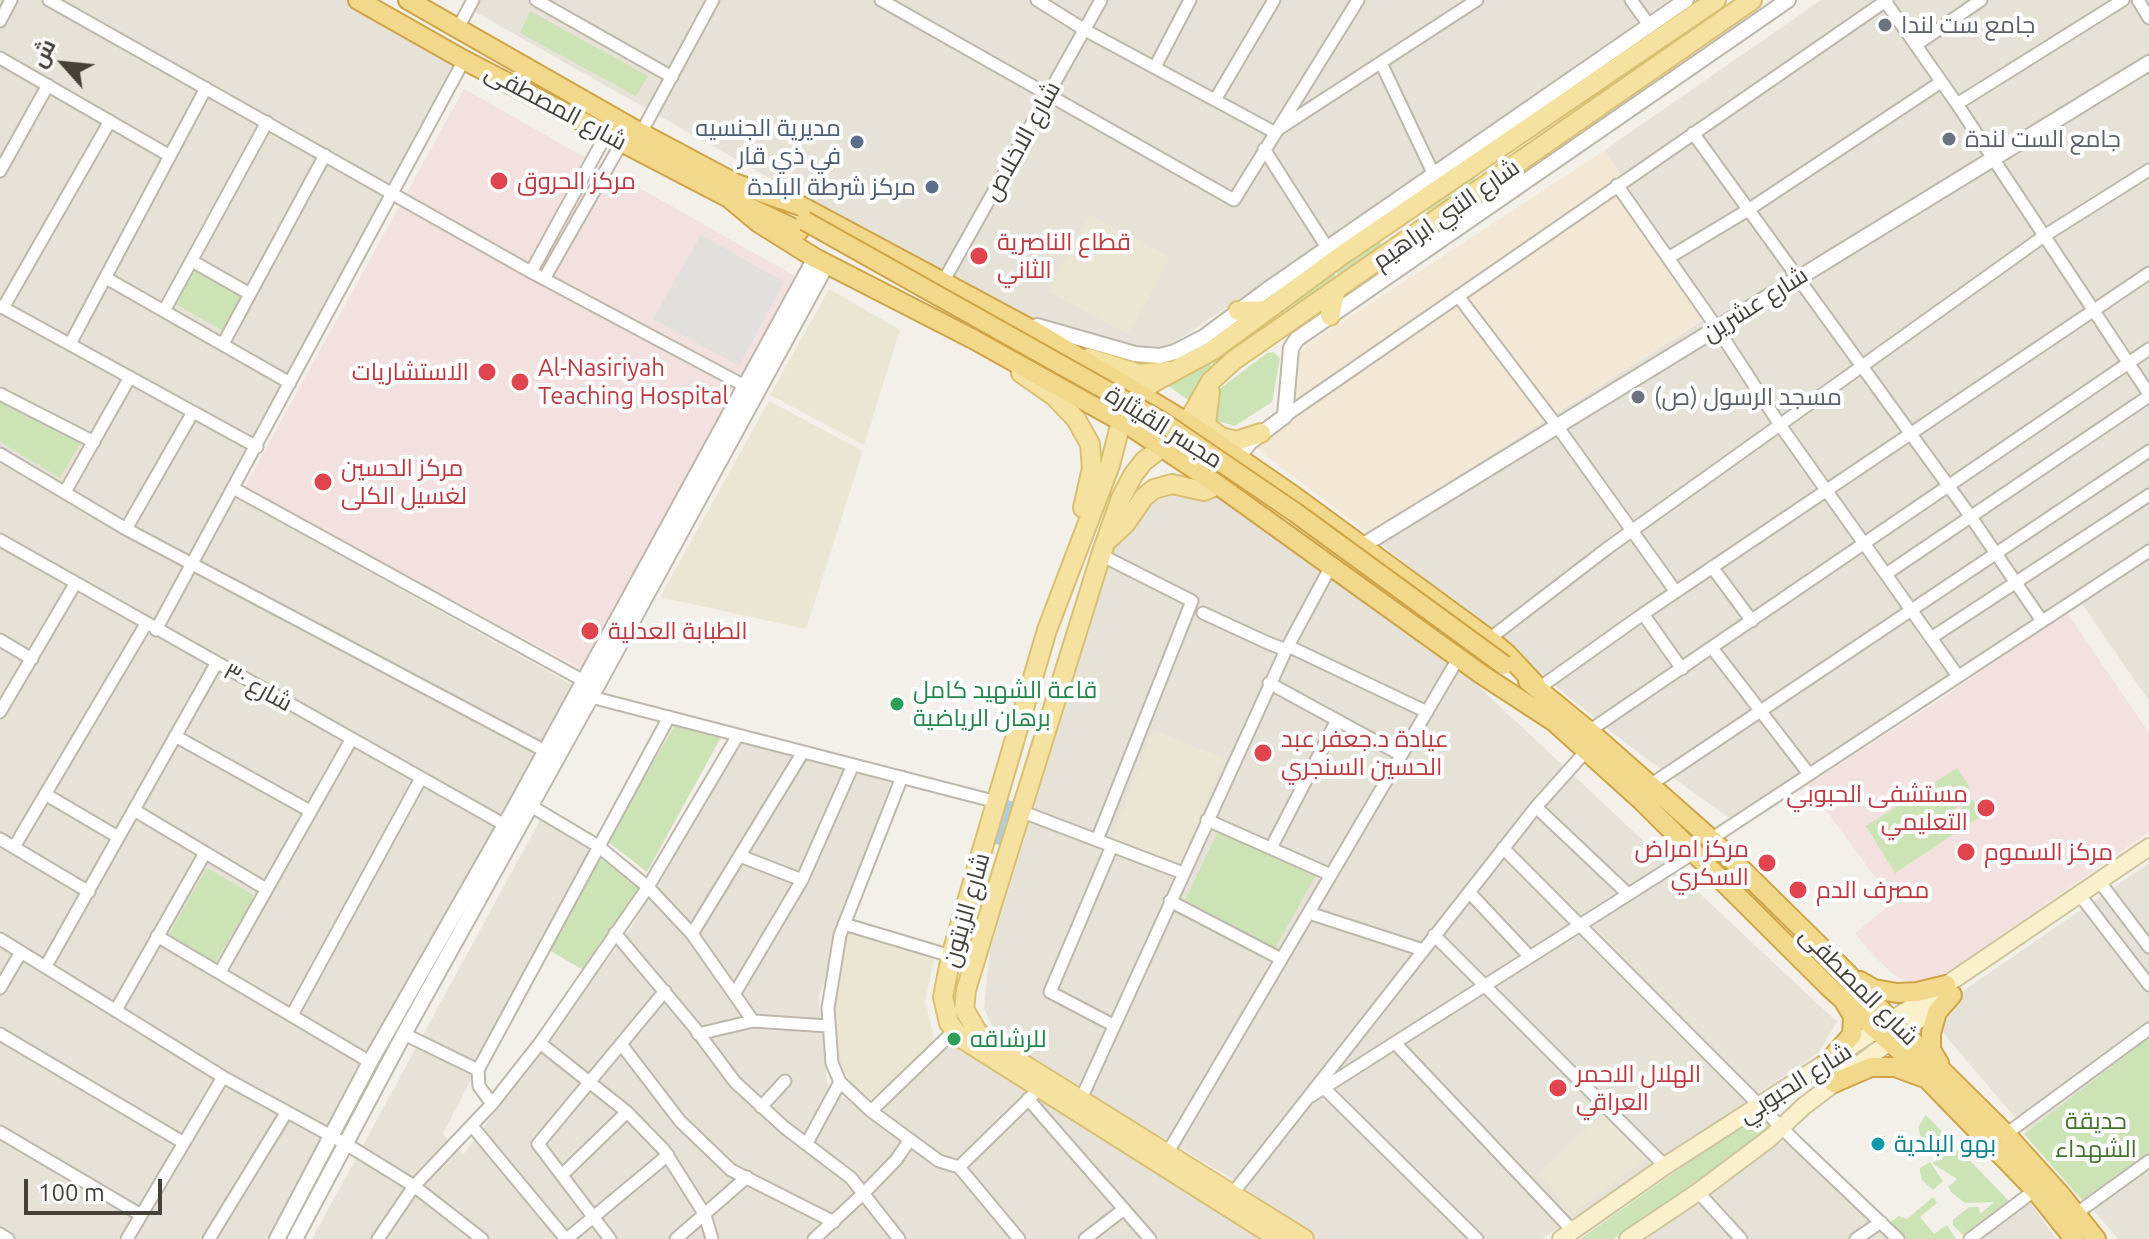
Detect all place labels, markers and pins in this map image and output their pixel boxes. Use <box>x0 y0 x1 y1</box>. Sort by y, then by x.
place label: جامع ست لندا <box>1901 11 2035 39</box>
marker: جامع ست لندا <box>1876 16 1894 34</box>
place label: مديرية الجنسيه في ذي قار <box>695 114 841 170</box>
place label: جامع الست لندة <box>1965 125 2121 153</box>
marker: جامع الست لندة <box>1940 130 1958 148</box>
marker: مديرية الجنسيه في ذي قار <box>848 133 866 151</box>
place label: مركز الحروق <box>517 167 636 195</box>
marker: مركز الحروق <box>488 170 510 192</box>
place label: مركز شرطة البلدة <box>748 173 916 201</box>
marker: مركز شرطة البلدة <box>923 178 941 196</box>
place label: قطاع الناصرية الثاني <box>997 228 1131 284</box>
marker: قطاع الناصرية الثاني <box>968 245 990 267</box>
place label: Al-Nasiriyah Teaching Hospital <box>538 354 729 410</box>
place label: الاستشاريات <box>352 358 469 386</box>
marker: الاستشاريات <box>476 361 498 383</box>
marker: Al-Nasiriyah Teaching Hospital <box>509 371 531 393</box>
place label: مسجد الرسول (ص) <box>1654 383 1842 411</box>
marker: مسجد الرسول (ص) <box>1629 388 1647 406</box>
place label: مركز الحسين لغسيل الكلى <box>341 454 467 510</box>
marker: مركز الحسين لغسيل الكلى <box>312 471 334 493</box>
place label: الطبابة العدلية <box>608 617 748 645</box>
marker: الطبابة العدلية <box>579 620 601 642</box>
place label: قاعة الشهيد كامل برهان الرياضية <box>913 676 1097 732</box>
marker: قاعة الشهيد كامل برهان الرياضية <box>888 695 906 713</box>
place label: عيادة د.جعفر عبد الحسين السنجري <box>1281 725 1449 781</box>
marker: عيادة د.جعفر عبد الحسين السنجري <box>1252 742 1274 764</box>
place label: مستشفى الحبوبي التعليمي <box>1786 780 1968 836</box>
marker: مستشفى الحبوبي التعليمي <box>1975 797 1997 819</box>
place label: مركز امراض السكري <box>1635 835 1749 891</box>
place label: مركز السموم <box>1984 838 2113 866</box>
marker: مركز السموم <box>1955 841 1977 863</box>
marker: مركز امراض السكري <box>1756 852 1778 874</box>
place label: مصرف الدم <box>1816 876 1929 904</box>
marker: مصرف الدم <box>1787 879 1809 901</box>
place label: للرشاقه <box>970 1025 1047 1053</box>
marker: للرشاقه <box>945 1030 963 1048</box>
place label: الهلال الاحمر العراقي <box>1576 1060 1701 1116</box>
marker: الهلال الاحمر العراقي <box>1547 1077 1569 1099</box>
place label: بهو البلدية <box>1894 1130 1996 1158</box>
marker: بهو البلدية <box>1869 1135 1887 1153</box>

